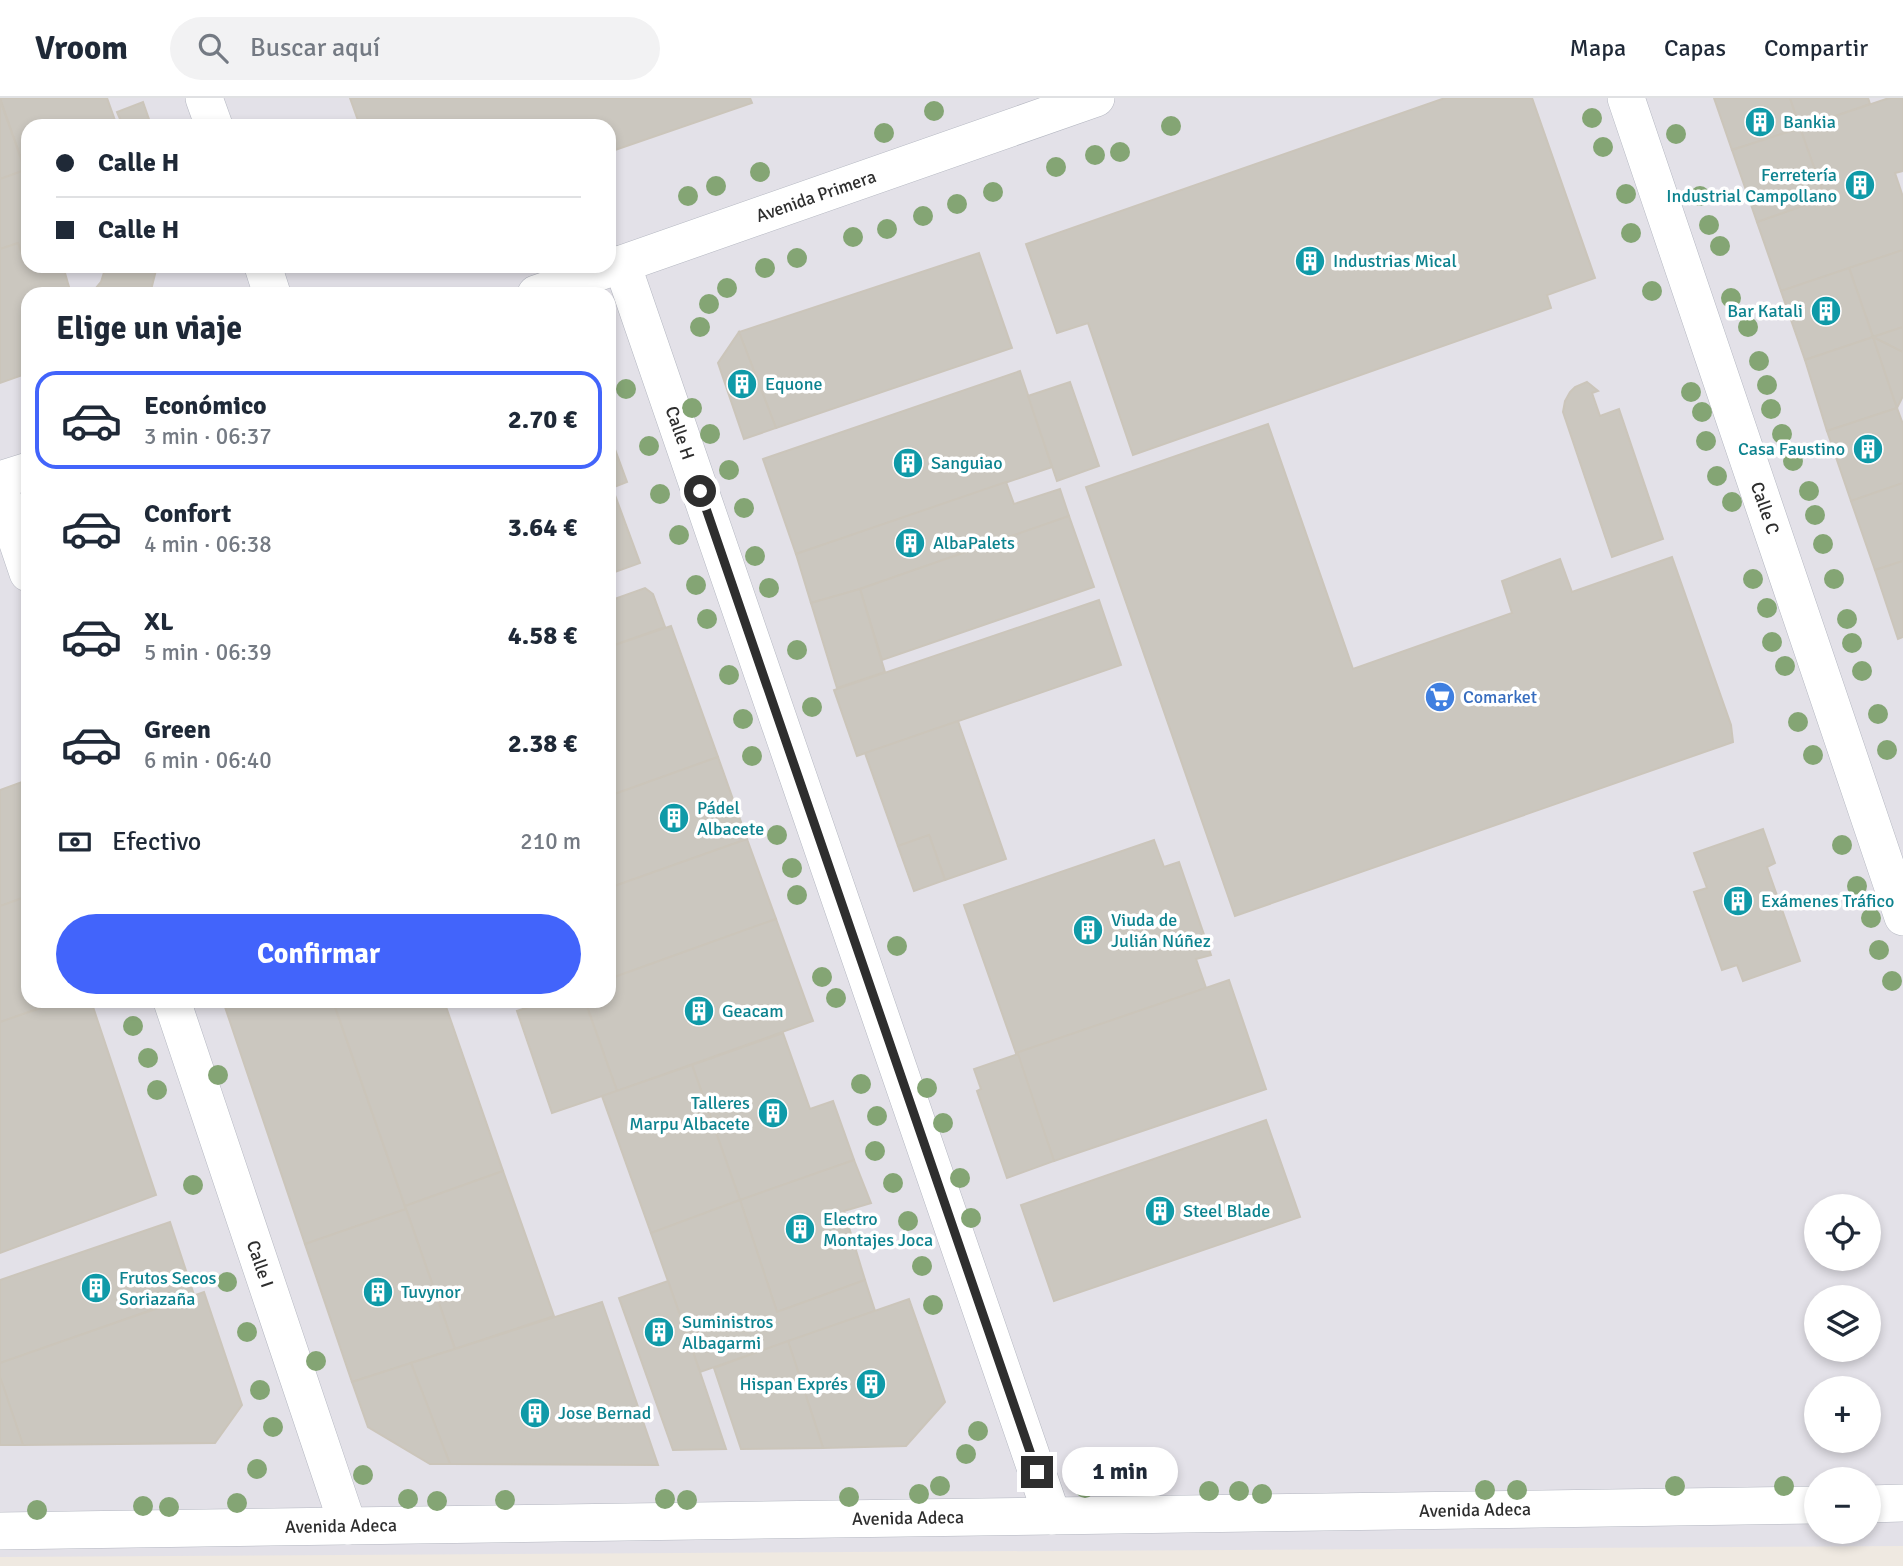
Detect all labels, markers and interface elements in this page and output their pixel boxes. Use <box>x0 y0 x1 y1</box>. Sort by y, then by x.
search box <box>170 17 660 80</box>
text: Vroom <box>35 28 128 69</box>
icon: search <box>194 29 232 67</box>
text: Buscar aquí <box>250 32 380 64</box>
text: Mapa <box>1570 33 1626 63</box>
text: Capas <box>1664 33 1726 63</box>
text: Compartir <box>1764 33 1868 63</box>
building icon: Bankia <box>1743 105 1777 139</box>
place label: Bankia <box>1783 111 1836 133</box>
text: Calle H <box>98 147 179 179</box>
place label: Ferretería Industrial Campollano <box>1666 164 1837 207</box>
street label: Avenida Primera <box>753 165 879 227</box>
building icon: Ferretería Industrial Campollano <box>1843 168 1877 202</box>
text: Calle H <box>98 214 179 246</box>
building icon: Industrias Mical <box>1293 244 1327 278</box>
place label: Industrias Mical <box>1333 250 1457 272</box>
building icon: Bar Katali <box>1809 294 1843 328</box>
place label: Bar Katali <box>1727 300 1803 322</box>
text: Elige un viaje <box>56 309 242 348</box>
building icon: Equone <box>725 367 759 401</box>
place label: Equone <box>765 373 823 395</box>
icon: car <box>60 389 123 452</box>
text: Económico <box>144 390 267 422</box>
street label: Calle H <box>661 403 699 463</box>
text: 2.70 € <box>508 404 577 436</box>
text: 3 min · 06:37 <box>144 422 272 451</box>
building icon: Casa Faustino <box>1851 432 1885 466</box>
place label: Casa Faustino <box>1738 438 1845 460</box>
building icon: Sanguiao <box>891 446 925 480</box>
place label: Sanguiao <box>931 452 1003 474</box>
route start <box>684 475 716 507</box>
street label: Calle C <box>1746 479 1784 537</box>
icon: car <box>60 497 123 560</box>
text: Confort <box>144 498 231 530</box>
text: 3.64 € <box>508 512 577 544</box>
building icon: AlbaPalets <box>893 526 927 560</box>
text: 4 min · 06:38 <box>144 530 272 559</box>
place label: AlbaPalets <box>933 532 1015 554</box>
icon: car <box>60 605 123 668</box>
text: XL <box>144 606 174 638</box>
text: 4.58 € <box>508 620 577 652</box>
text: 5 min · 06:39 <box>144 638 272 667</box>
supermarket icon: Comarket <box>1423 680 1457 714</box>
place label: Comarket <box>1463 686 1537 708</box>
icon: car <box>60 713 123 776</box>
text: Green <box>144 714 211 746</box>
text: 2.38 € <box>508 728 577 760</box>
text: 6 min · 06:40 <box>144 746 272 775</box>
place label: Pádel Albacete <box>697 797 764 840</box>
building icon: Pádel Albacete <box>657 801 691 835</box>
icon: cash <box>56 823 94 861</box>
text: Efectivo <box>112 826 201 858</box>
text: 210 m <box>520 827 581 856</box>
building icon: Exámenes Tráfico <box>1721 884 1755 918</box>
place label: Exámenes Tráfico <box>1761 890 1894 912</box>
place label: Viuda de Julián Núñez <box>1111 909 1211 952</box>
building icon: Viuda de Julián Núñez <box>1071 913 1105 947</box>
button: Confirmar <box>56 914 581 994</box>
building icon: Geacam <box>682 994 716 1028</box>
place label: Geacam <box>722 1000 784 1022</box>
place label: Talleres Marpu Albacete <box>629 1092 750 1135</box>
building icon: Talleres Marpu Albacete <box>756 1096 790 1130</box>
building icon: Steel Blade <box>1143 1194 1177 1228</box>
map controls <box>1804 1194 1881 1544</box>
button: locate <box>1804 1194 1881 1271</box>
place label: Steel Blade <box>1183 1200 1270 1222</box>
place label: Electro Montajes Joca <box>823 1208 933 1251</box>
building icon: Electro Montajes Joca <box>783 1212 817 1246</box>
street label: Calle I <box>242 1238 278 1290</box>
place label: Frutos Secos Soriazaña <box>119 1267 217 1310</box>
building icon: Frutos Secos Soriazaña <box>79 1271 113 1305</box>
building icon: Tuvynor <box>361 1275 395 1309</box>
place label: Tuvynor <box>401 1281 461 1303</box>
button: layers <box>1804 1285 1881 1362</box>
place label: Suministros Albagarmi <box>682 1311 774 1354</box>
building icon: Suministros Albagarmi <box>642 1315 676 1349</box>
building icon: Hispan Exprés <box>854 1367 888 1401</box>
place label: Hispan Exprés <box>739 1373 848 1395</box>
button: + <box>1804 1376 1881 1453</box>
building icon: Jose Bernad <box>518 1396 552 1430</box>
place label: Jose Bernad <box>558 1402 651 1424</box>
callout: 1 min <box>1062 1448 1177 1496</box>
route end <box>1021 1456 1053 1488</box>
text: 1 min <box>1092 1457 1148 1486</box>
button: − <box>1804 1467 1881 1544</box>
street label: Avenida Adeca <box>1419 1498 1531 1522</box>
street label: Avenida Adeca <box>852 1506 964 1530</box>
street label: Avenida Adeca <box>285 1514 397 1538</box>

